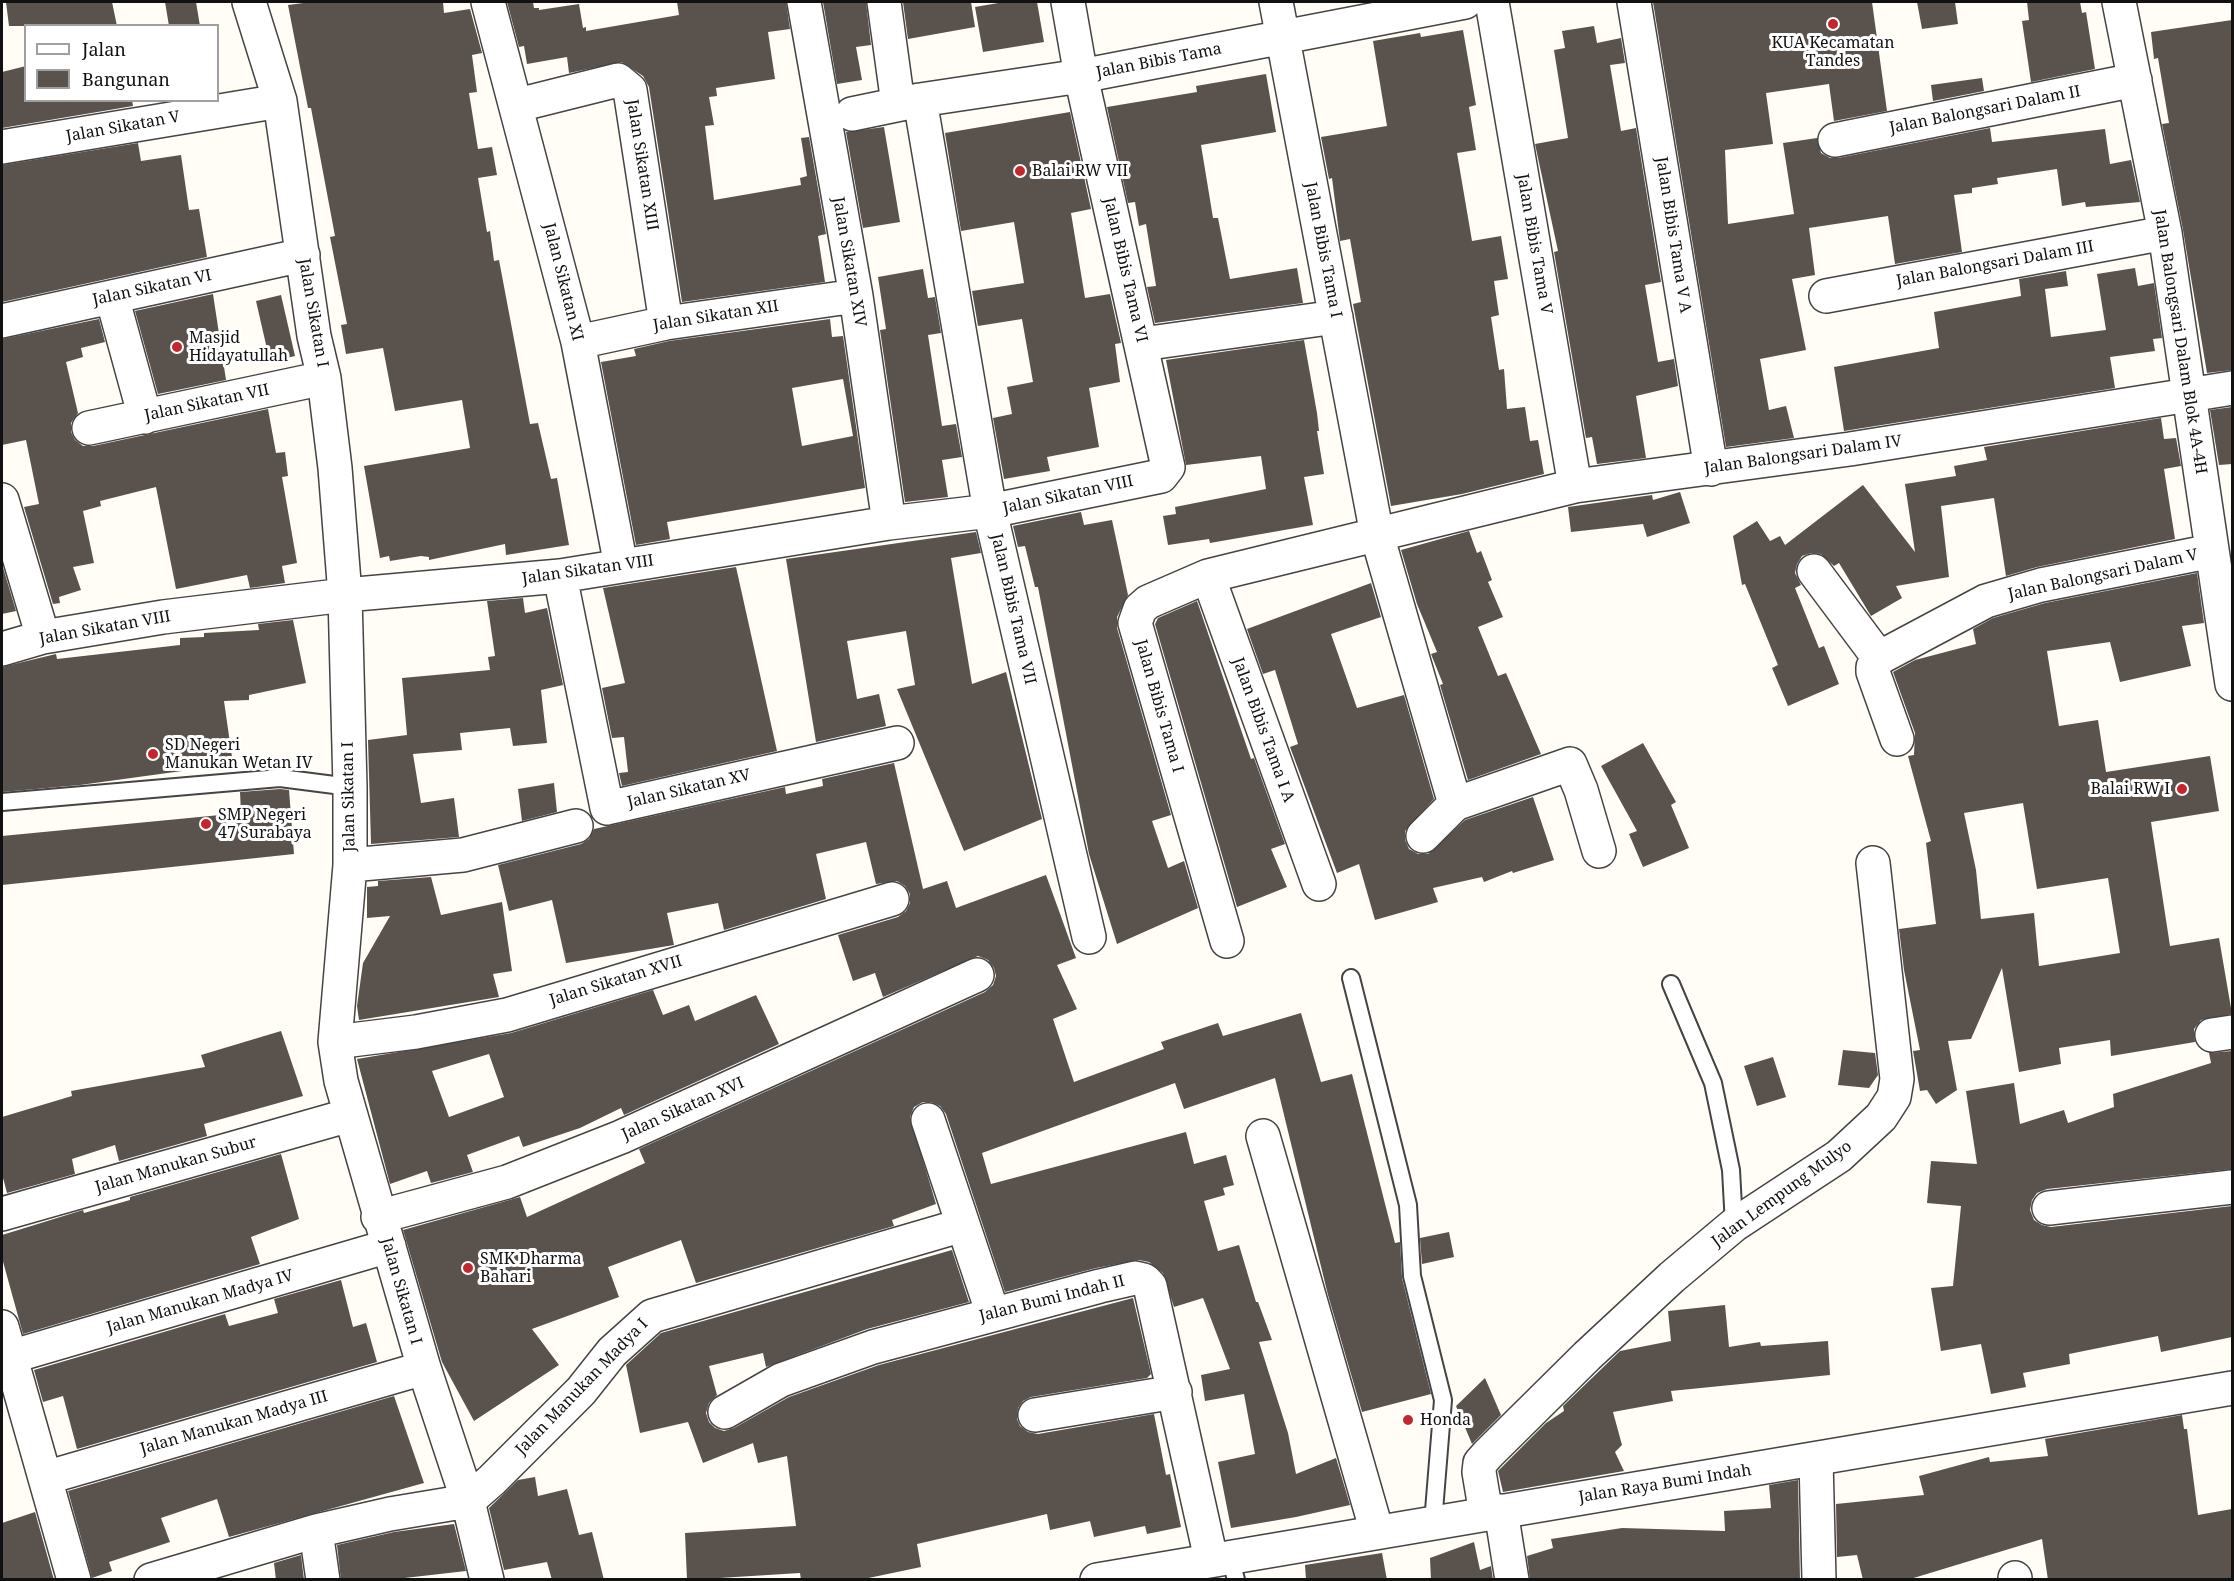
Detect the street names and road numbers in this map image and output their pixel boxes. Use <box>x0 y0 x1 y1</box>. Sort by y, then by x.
street label: Jalan Bibis Tama <box>1095 39 1223 83</box>
street label: Jalan Balongsari Dalam II <box>1888 82 2082 138</box>
street label: Jalan Sikatan XIII <box>622 98 662 232</box>
street label: Jalan Sikatan V <box>65 108 181 146</box>
street label: Jalan Bibis Tama V A <box>1651 156 1695 314</box>
street label: Jalan Bibis Tama V <box>1512 172 1556 316</box>
street label: Jalan Bibis Tama I <box>1300 181 1346 319</box>
street label: Jalan Sikatan XIV <box>828 195 870 329</box>
street label: Jalan Bibis Tama VI <box>1099 196 1151 344</box>
street label: Jalan Balongsari Dalam Blok 4A-4H <box>2150 208 2210 476</box>
street label: Jalan Sikatan XI <box>539 221 587 343</box>
street label: Jalan Balongsari Dalam III <box>1895 237 2095 291</box>
street label: Jalan Sikatan I <box>294 257 332 369</box>
street label: Jalan Sikatan VI <box>91 266 213 310</box>
street label: Jalan Sikatan XII <box>652 297 780 335</box>
street label: Jalan Sikatan VII <box>143 380 271 426</box>
street label: Jalan Balongsari Dalam IV <box>1703 432 1903 478</box>
street label: Jalan Sikatan VIII <box>1001 472 1135 518</box>
street label: Jalan Bibis Tama VII <box>986 532 1040 686</box>
street label: Jalan Balongsari Dalam V <box>2006 545 2200 605</box>
street label: Jalan Sikatan VIII <box>521 551 655 589</box>
street label: Jalan Sikatan VIII <box>38 607 172 649</box>
street label: Jalan Bibis Tama I <box>1131 637 1187 775</box>
street label: Jalan Bibis Tama I A <box>1228 655 1298 805</box>
street label: Jalan Sikatan I <box>338 742 360 852</box>
street label: Jalan Sikatan XV <box>626 765 752 813</box>
street label: Jalan Sikatan XVII <box>547 952 685 1010</box>
street label: Jalan Sikatan XVI <box>619 1073 747 1145</box>
street label: Jalan Manukan Subur <box>93 1133 259 1197</box>
street label: Jalan Lempung Mulyo <box>1708 1137 1856 1251</box>
street label: Jalan Sikatan I <box>377 1235 425 1347</box>
street label: Jalan Manukan Madya IV <box>104 1266 296 1338</box>
street label: Jalan Bumi Indah II <box>977 1272 1127 1326</box>
street label: Jalan Manukan Madya I <box>512 1315 652 1459</box>
street label: Jalan Manukan Madya III <box>138 1387 330 1459</box>
street label: Jalan Raya Bumi Indah <box>1577 1461 1753 1507</box>

